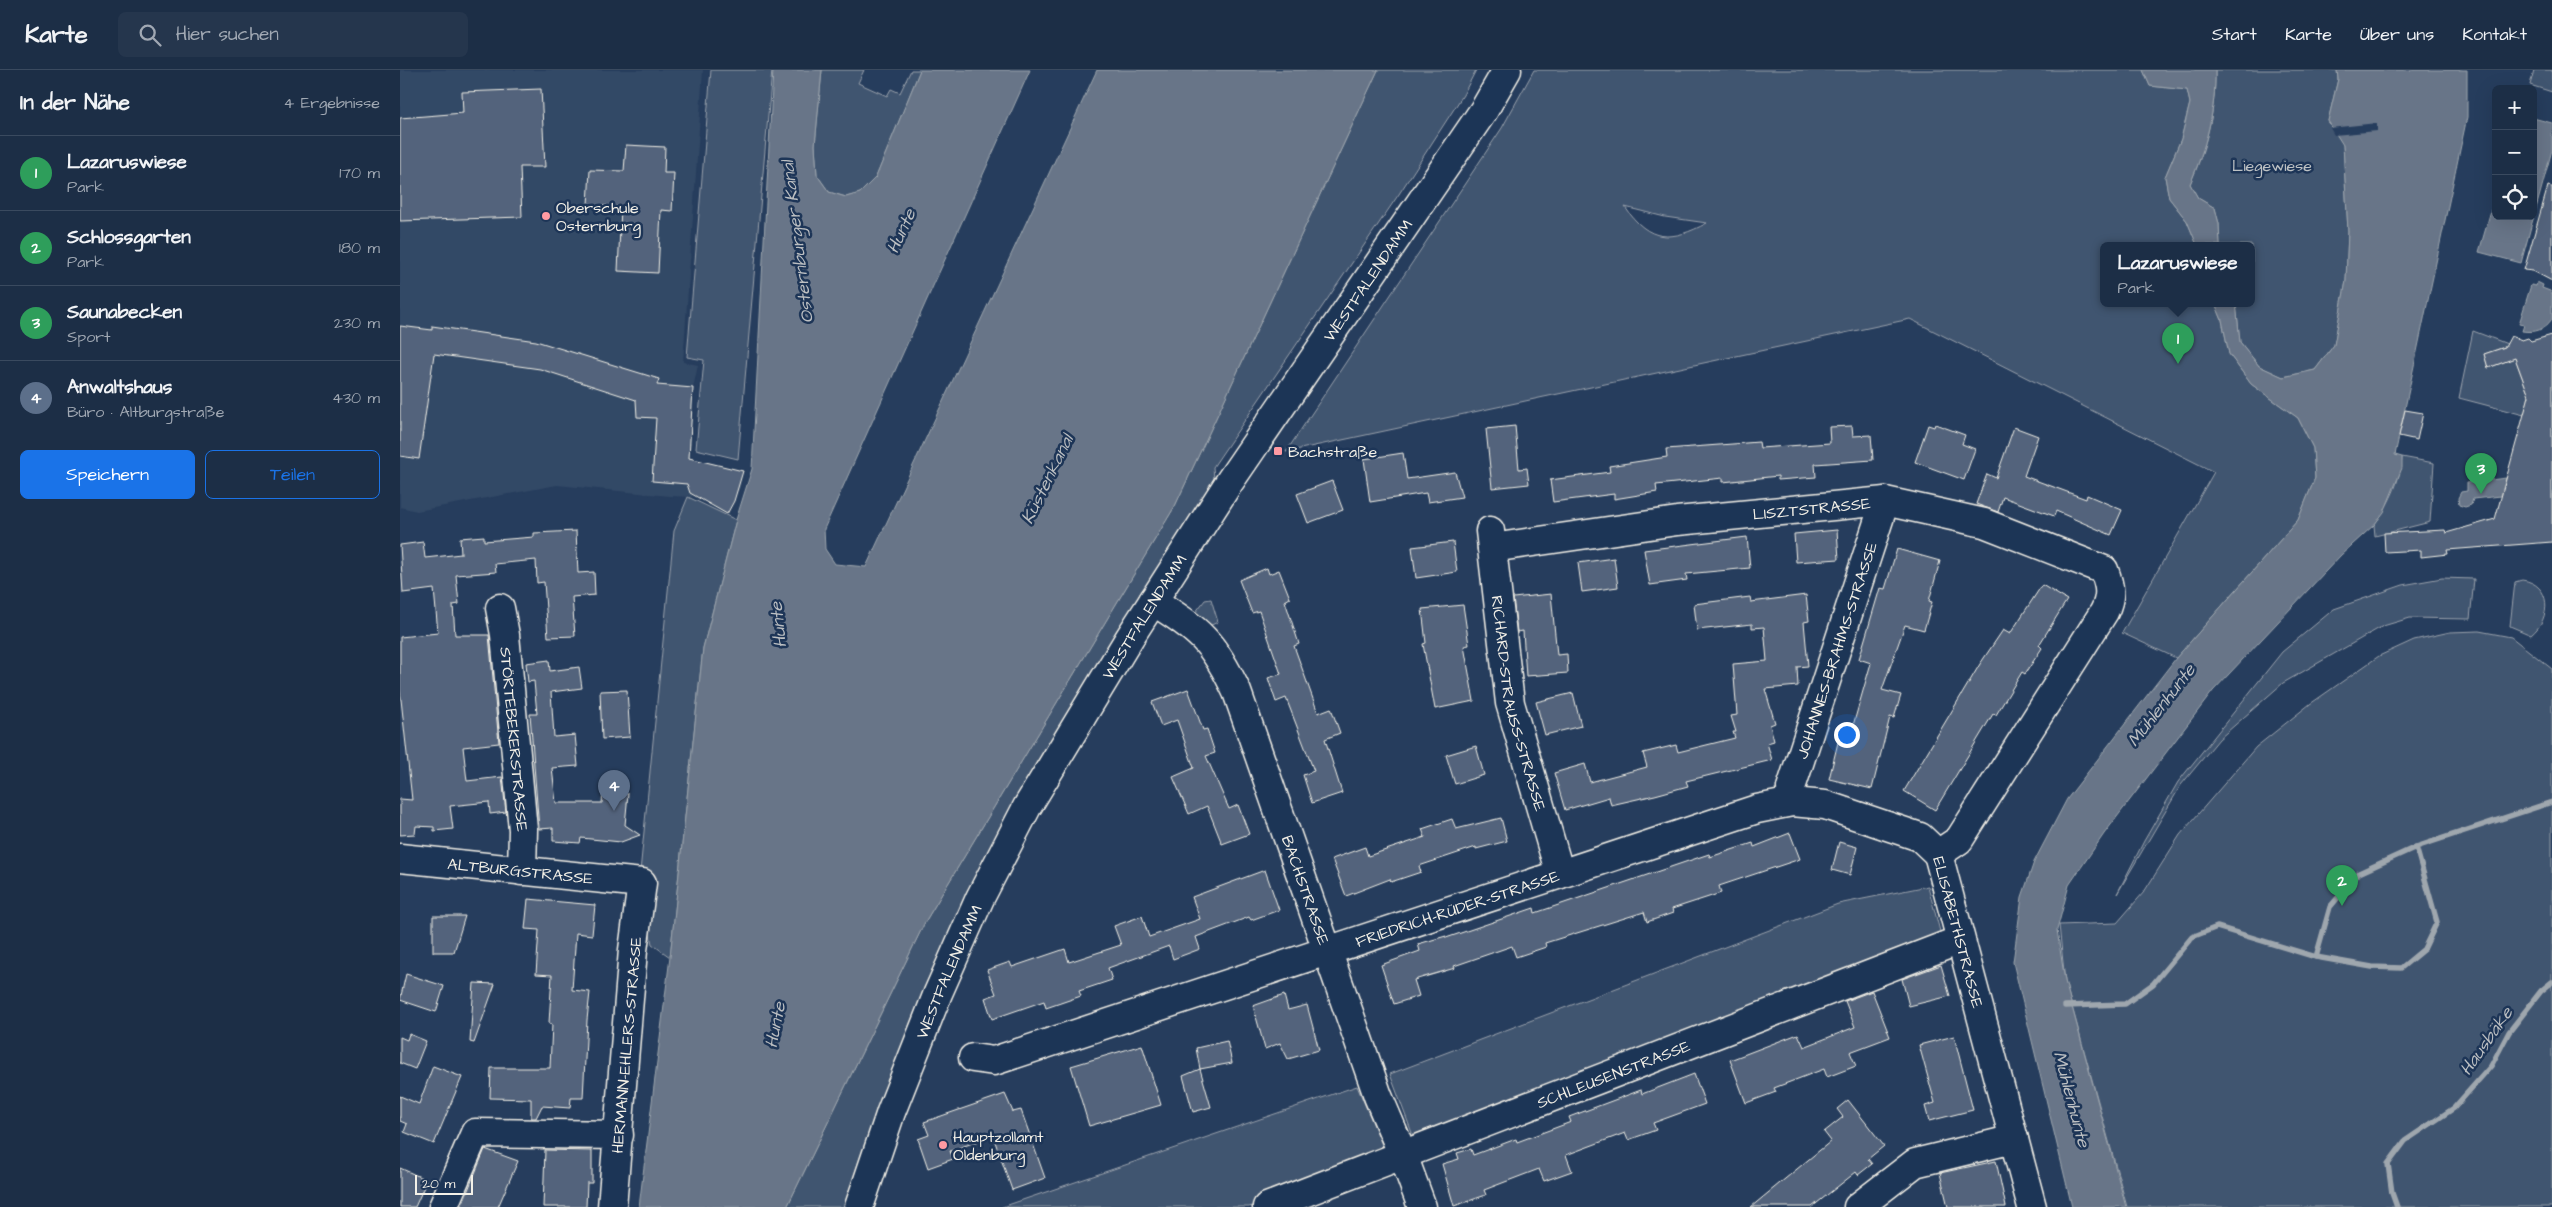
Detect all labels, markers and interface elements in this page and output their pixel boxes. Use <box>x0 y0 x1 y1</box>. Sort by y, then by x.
search box <box>118 12 468 57</box>
text: Karte <box>25 18 88 52</box>
icon: search <box>136 21 164 49</box>
text: Hier suchen <box>176 21 279 48</box>
text: Start <box>2212 22 2257 47</box>
text: Karte <box>2285 22 2332 47</box>
text: Über uns <box>2360 22 2434 47</box>
text: Kontakt <box>2462 22 2527 47</box>
map controls <box>2492 85 2537 220</box>
button: + <box>2492 85 2537 130</box>
text: In der Nähe <box>20 88 130 117</box>
text: 4 Ergebnisse <box>283 92 380 114</box>
button: − <box>2492 130 2537 175</box>
text: Lazaruswiese <box>67 149 187 176</box>
park label: Liegewiese <box>2232 155 2312 178</box>
water label: Osternburger Kanal <box>775 157 821 325</box>
text: 1 <box>35 162 37 184</box>
text: 170 m <box>339 162 380 184</box>
button: locate <box>2492 175 2537 220</box>
text: Park <box>67 176 104 198</box>
place label: Oberschule Osternburg <box>556 197 641 238</box>
water label: Hunte <box>881 204 923 257</box>
marker: Oberschule Osternburg <box>540 210 552 222</box>
street label: WESTFALENDAMM <box>1319 215 1418 346</box>
text: Schlossgarten <box>67 224 191 251</box>
text: 2 <box>31 237 41 259</box>
text: 180 m <box>339 237 380 259</box>
popup <box>2100 242 2255 307</box>
text: Lazaruswiese <box>2118 250 2237 277</box>
text: Park <box>67 251 104 273</box>
text: Park <box>2118 277 2155 299</box>
text: Saunabecken <box>67 299 182 326</box>
text: 3 <box>32 312 40 334</box>
text: 230 m <box>334 312 380 334</box>
pin: 1 <box>2162 323 2194 364</box>
text: Sport <box>67 326 110 348</box>
text: Anwaltshaus <box>67 374 172 401</box>
text: 4 <box>31 387 41 409</box>
text: 430 m <box>332 387 380 409</box>
text: Büro · Altburgstraße <box>67 401 224 423</box>
water label: Küstenkanal <box>1015 429 1081 528</box>
place label: Bachstraße <box>1288 441 1377 463</box>
marker: Bachstraße <box>1272 445 1284 457</box>
button: Speichern <box>20 450 195 499</box>
button: Teilen <box>205 450 380 499</box>
pin: 3 <box>2465 453 2497 494</box>
street label: LISZTSTRASSE <box>1752 492 1872 526</box>
street label: JOHANNES-BRAHMS-STRASSE <box>1791 539 1883 762</box>
street label: WESTFALENDAMM <box>1097 550 1192 684</box>
street label: RICHARD-STRAUSS-STRASSE <box>1486 594 1551 814</box>
water label: Hunte <box>764 599 793 649</box>
street label: STÖRTEBEKERSTRASSE <box>494 646 533 833</box>
water label: Mühlenhunte <box>2121 658 2202 752</box>
your location <box>1834 722 1860 748</box>
pin: 4 <box>598 770 630 811</box>
street label: BACHSTRASSE <box>1276 832 1335 948</box>
street label: ALTBURGSTRASSE <box>446 853 595 890</box>
street label: ELISABETHSTRASSE <box>1927 854 1989 1011</box>
street label: FRIEDRICH-RÜDER-STRASSE <box>1353 865 1563 953</box>
pin: 2 <box>2326 865 2358 906</box>
street label: WESTFALENDAMM <box>911 901 988 1042</box>
street label: HERMANN-EHLERS-STRASSE <box>607 935 647 1154</box>
water label: Hunte <box>759 999 792 1050</box>
water label: Hausbäke <box>2454 1001 2520 1081</box>
street label: SCHLEUSENSTRASSE <box>1534 1035 1694 1114</box>
water label: Mühlenhunte <box>2047 1048 2097 1151</box>
place label: Hauptzollamt Oldenburg <box>953 1126 1044 1167</box>
marker: Hauptzollamt Oldenburg <box>937 1139 949 1151</box>
scale bar <box>415 1172 472 1195</box>
text: 20 m <box>422 1174 455 1194</box>

